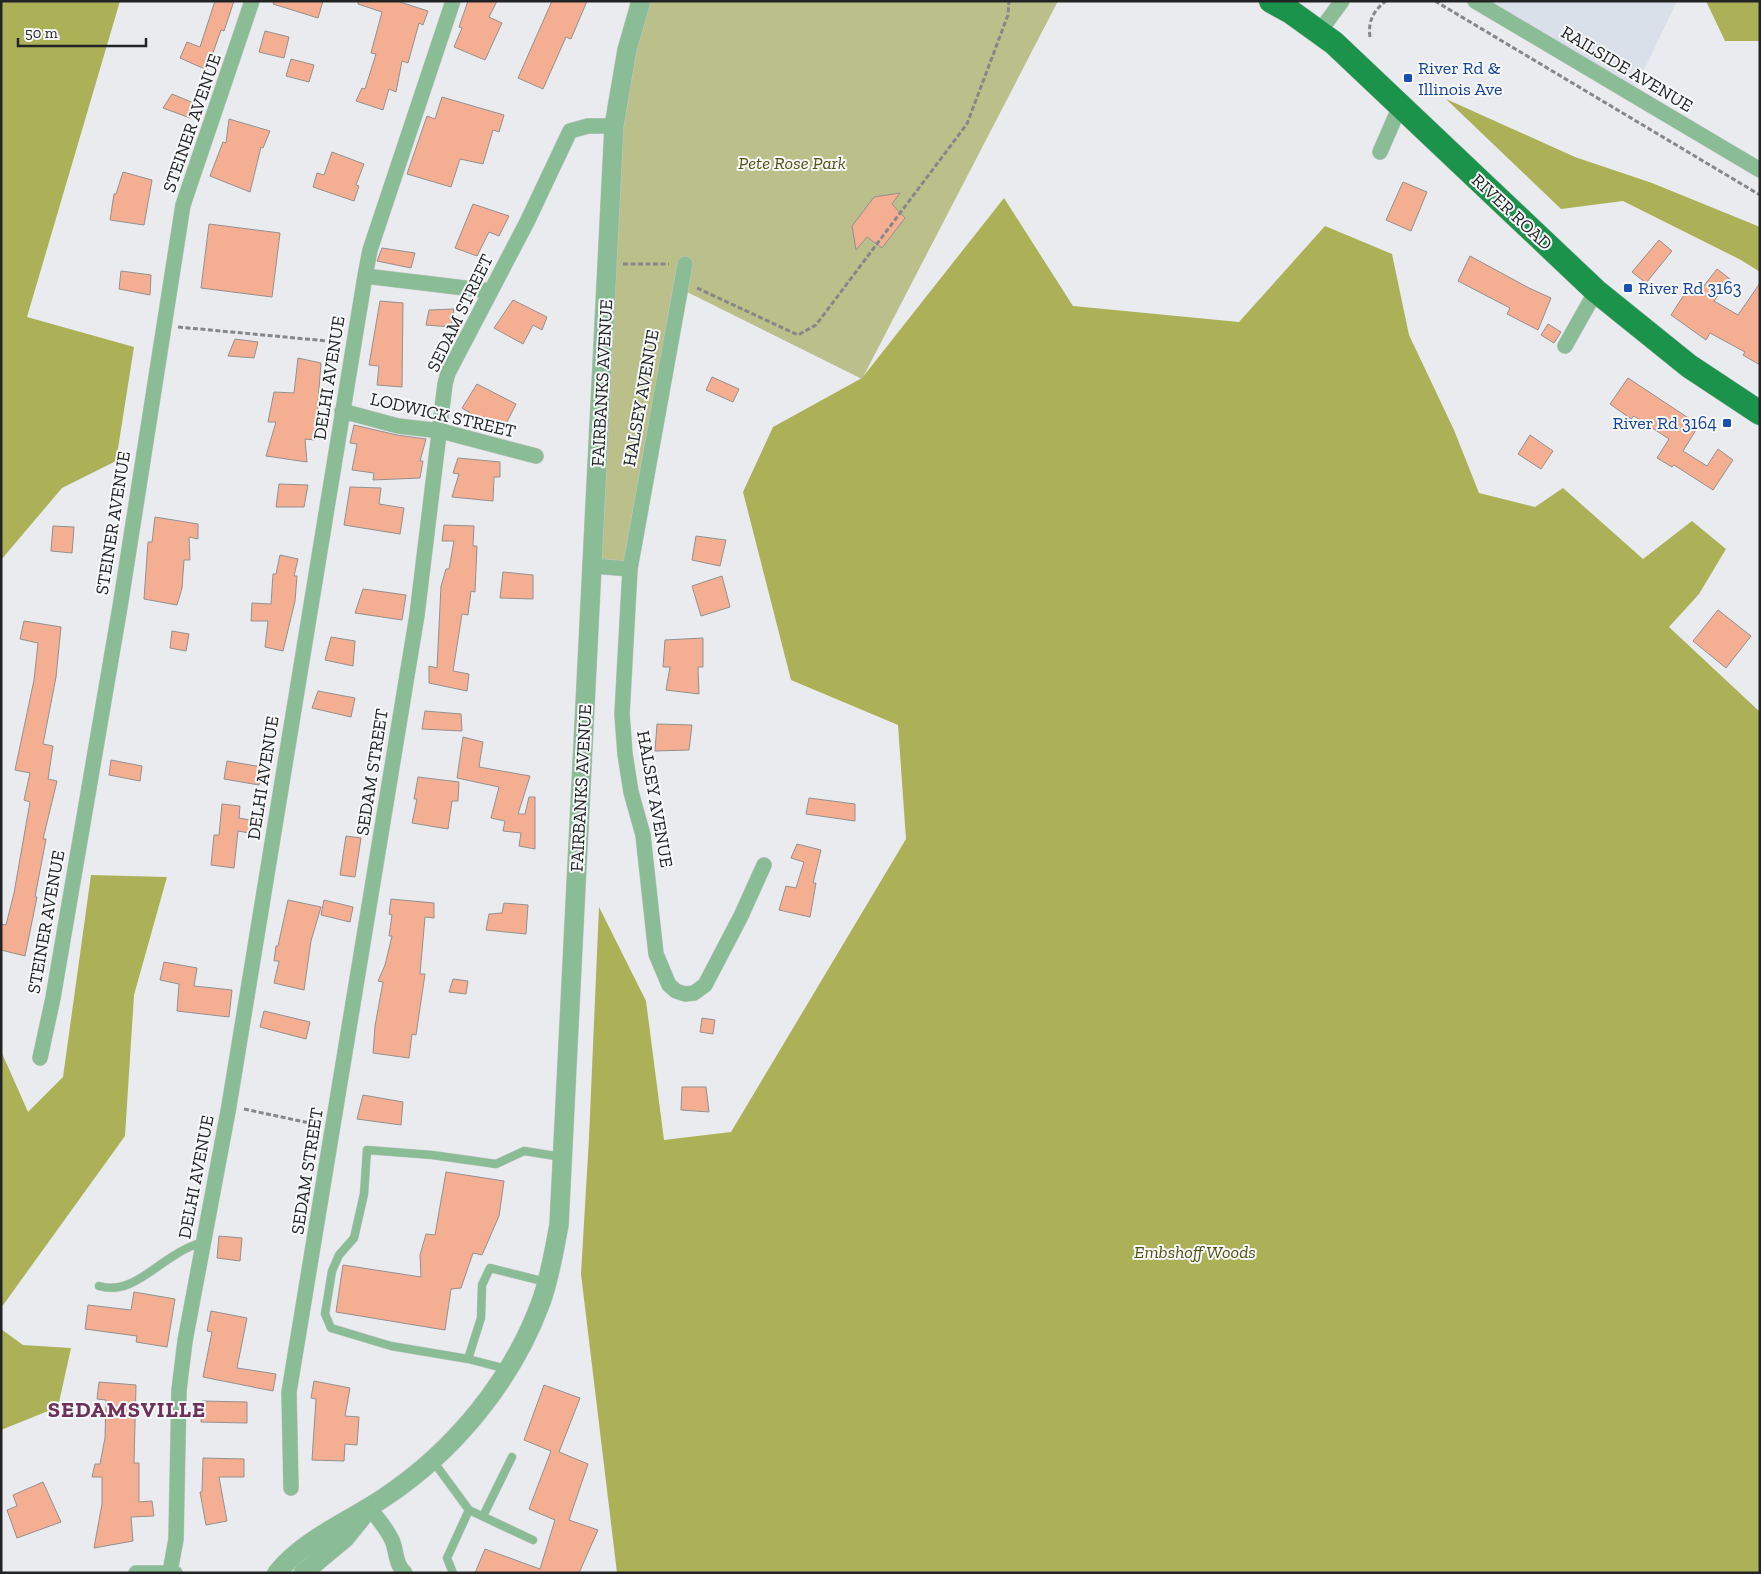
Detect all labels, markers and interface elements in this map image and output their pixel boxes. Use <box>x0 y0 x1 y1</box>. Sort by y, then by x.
scale bar <box>18 15 145 47</box>
street label: RAILSIDE AVENUE <box>1557 21 1697 117</box>
text: 50 m <box>25 24 58 42</box>
street label: STEINER AVENUE <box>158 51 226 195</box>
place label: River Rd & Illinois Ave <box>1418 57 1503 100</box>
marker: River Rd & Illinois Ave <box>1402 72 1414 84</box>
park label: Pete Rose Park <box>738 152 846 174</box>
street label: RIVER ROAD <box>1467 169 1557 255</box>
street label: SEDAM STREET <box>422 251 498 375</box>
place label: River Rd 3163 <box>1638 277 1742 299</box>
marker: River Rd 3163 <box>1622 282 1634 294</box>
street label: FAIRBANKS AVENUE <box>587 299 617 467</box>
street label: DELHI AVENUE <box>308 314 350 442</box>
street label: HALSEY AVENUE <box>618 328 664 468</box>
street label: LODWICK STREET <box>368 388 518 442</box>
place label: River Rd 3164 <box>1612 412 1717 434</box>
marker: River Rd 3164 <box>1721 417 1733 429</box>
street label: STEINER AVENUE <box>91 450 135 596</box>
street label: FAIRBANKS AVENUE <box>566 704 596 872</box>
street label: SEDAM STREET <box>351 707 393 837</box>
street label: DELHI AVENUE <box>242 714 284 842</box>
street label: HALSEY AVENUE <box>632 729 678 869</box>
street label: STEINER AVENUE <box>23 849 69 995</box>
street label: SEDAM STREET <box>286 1106 328 1236</box>
street label: DELHI AVENUE <box>173 1113 219 1241</box>
park label: Embshoff Woods <box>1134 1241 1256 1263</box>
district label: SEDAMSVILLE <box>48 1396 206 1423</box>

